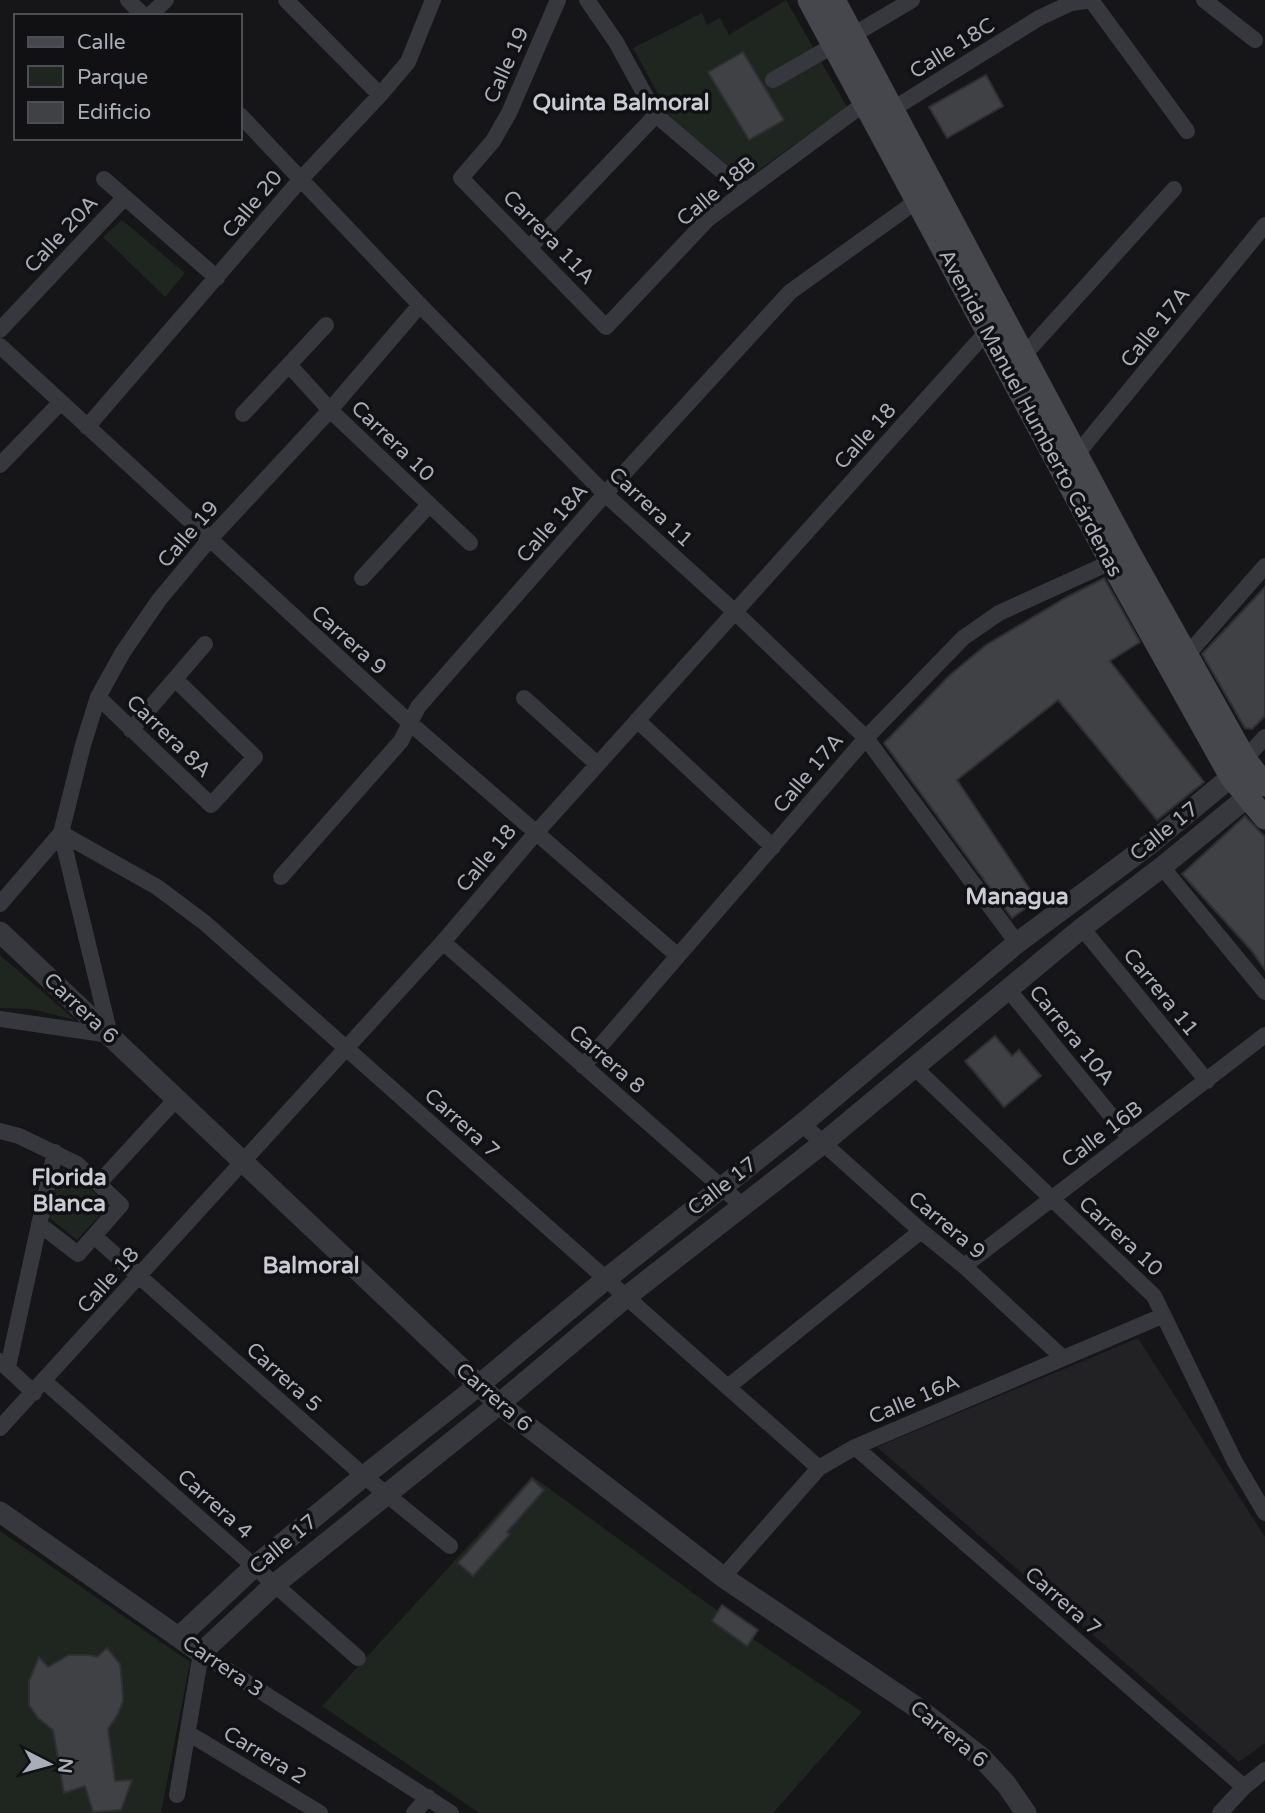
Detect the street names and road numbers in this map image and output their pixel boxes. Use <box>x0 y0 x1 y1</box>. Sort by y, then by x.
street label: Calle 18C <box>905 13 999 84</box>
street label: Calle 19 <box>479 23 534 107</box>
street label: Calle 18B <box>672 151 761 232</box>
street label: Calle 20 <box>217 165 288 243</box>
street label: Carrera 11A <box>497 185 600 290</box>
street label: Calle 20A <box>19 191 103 278</box>
street label: Avenida Manuel Humberto Cárdenas <box>933 245 1128 581</box>
street label: Calle 17A <box>1115 282 1195 373</box>
street label: Carrera 10 <box>346 396 439 487</box>
street label: Calle 18 <box>829 398 902 475</box>
street label: Carrera 11 <box>603 462 698 553</box>
street label: Calle 18A <box>511 479 593 568</box>
street label: Calle 19 <box>153 496 224 573</box>
street label: Carrera 9 <box>306 600 391 681</box>
street label: Carrera 8A <box>121 690 216 783</box>
street label: Calle 17A <box>768 728 849 818</box>
street label: Calle 17 <box>1125 796 1203 866</box>
street label: Calle 18 <box>451 819 522 897</box>
street label: Carrera 11 <box>1118 943 1204 1041</box>
street label: Carrera 6 <box>38 968 123 1049</box>
street label: Carrera 10A <box>1024 980 1120 1090</box>
street label: Carrera 8 <box>564 1020 650 1099</box>
street label: Carrera 7 <box>419 1083 504 1164</box>
street label: Calle 16B <box>1057 1096 1148 1173</box>
street label: Calle 17 <box>683 1152 762 1221</box>
street label: Carrera 9 <box>903 1186 990 1265</box>
street label: Carrera 10 <box>1073 1191 1168 1282</box>
street label: Calle 18 <box>72 1242 145 1319</box>
street label: Carrera 5 <box>241 1337 326 1418</box>
street label: Carrera 6 <box>451 1358 537 1437</box>
street label: Calle 16A <box>865 1369 963 1430</box>
street label: Carrera 4 <box>172 1464 257 1545</box>
street label: Calle 17 <box>244 1509 322 1580</box>
street label: Carrera 7 <box>1020 1562 1106 1641</box>
street label: Carrera 3 <box>177 1630 268 1703</box>
street label: Carrera 6 <box>905 1696 993 1773</box>
street label: Carrera 2 <box>219 1721 311 1790</box>

